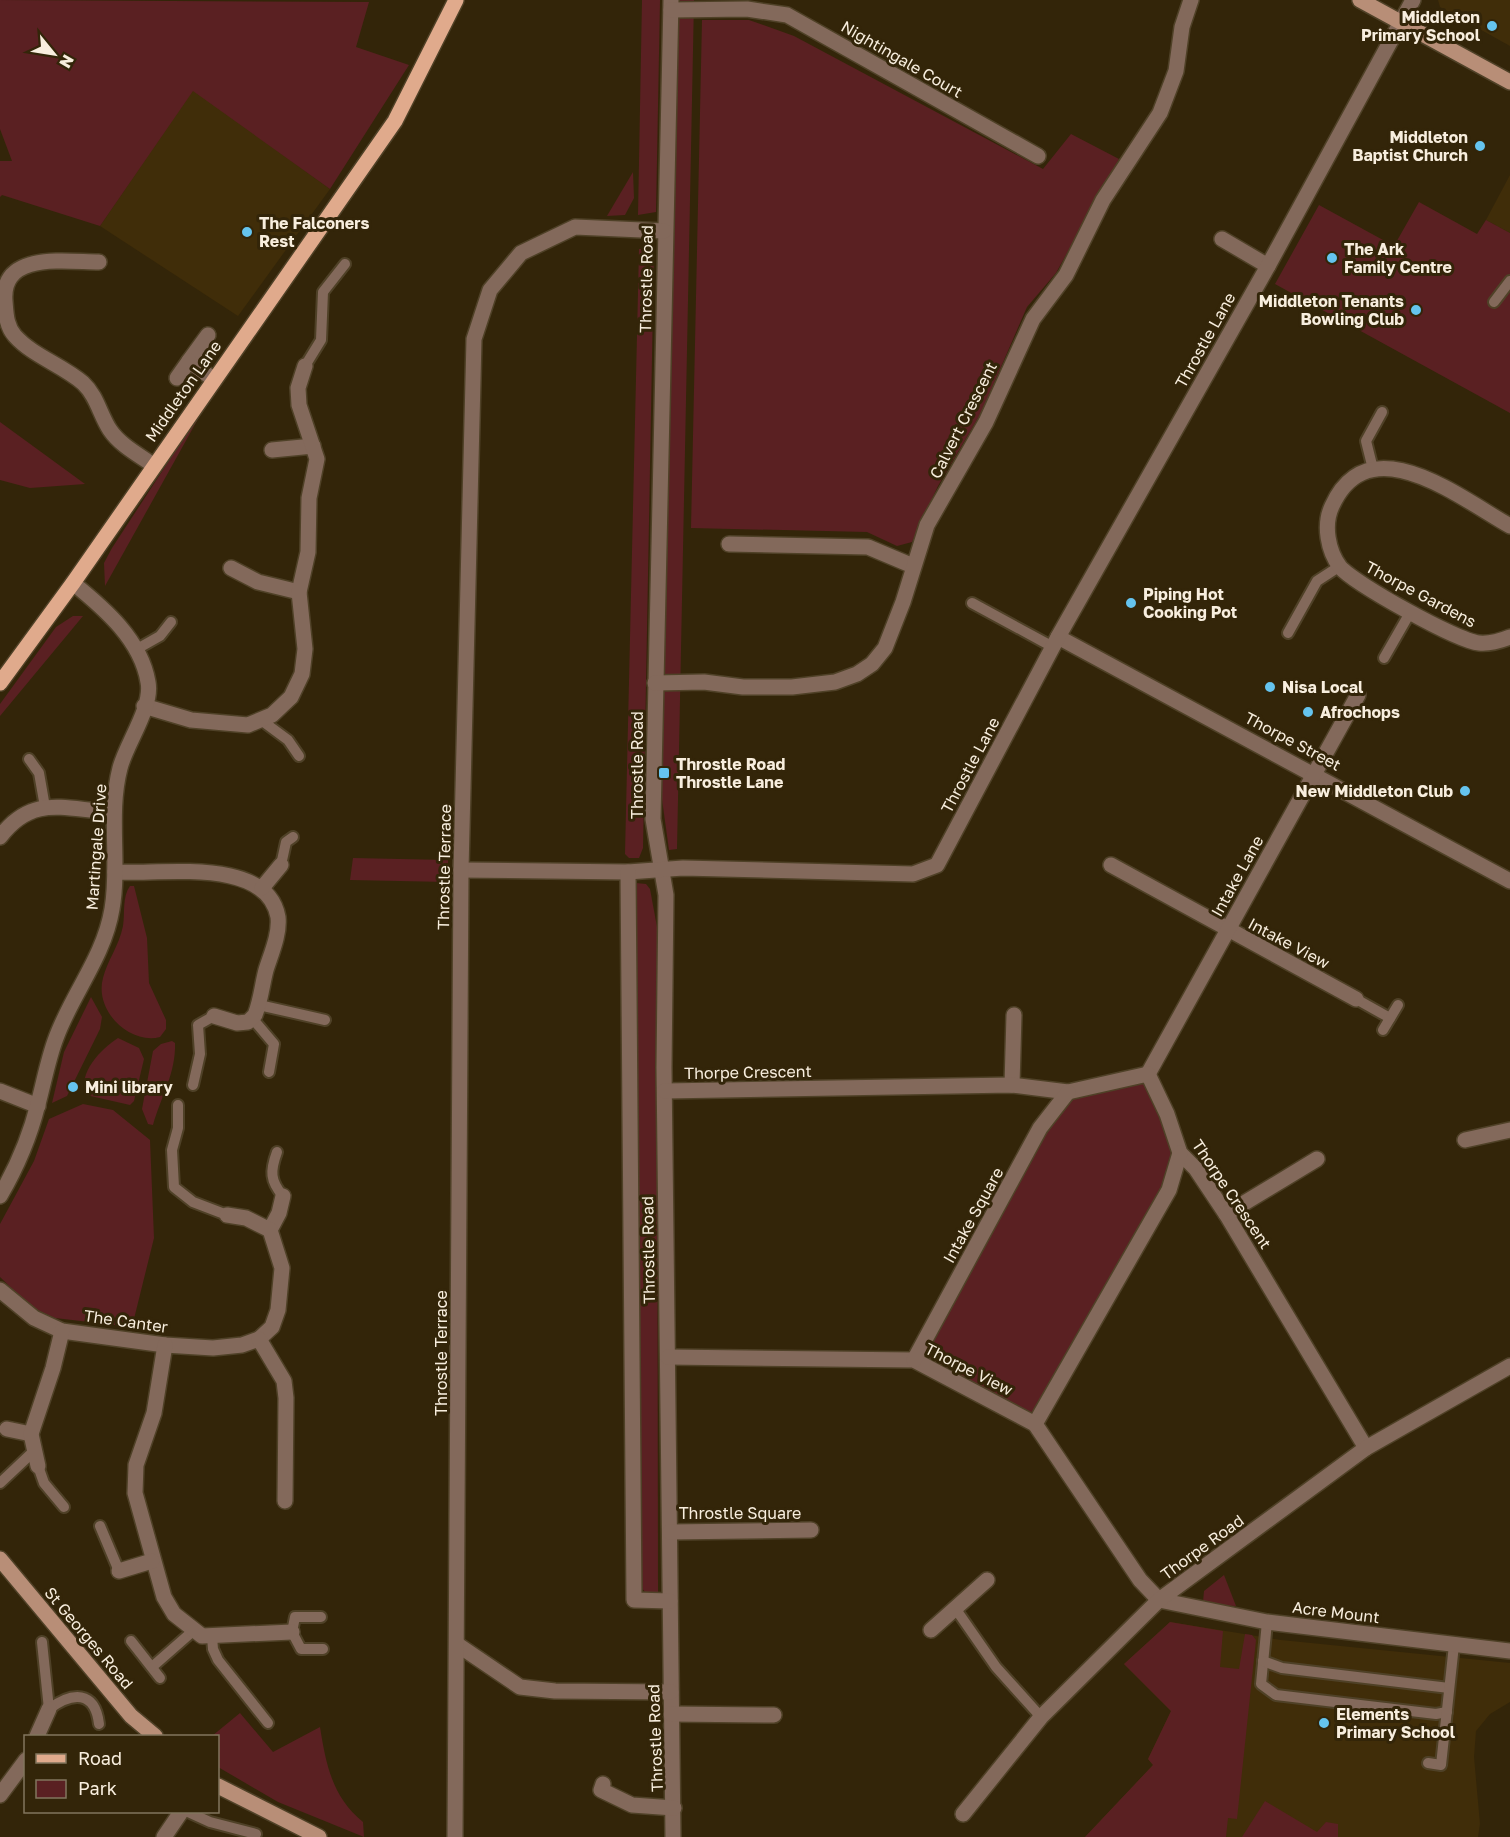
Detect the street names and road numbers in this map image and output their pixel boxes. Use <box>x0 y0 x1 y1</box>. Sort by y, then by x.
street label: Nightingale Court <box>838 16 966 102</box>
street label: Throstle Road <box>635 225 657 333</box>
street label: Throstle Lane <box>1171 289 1239 391</box>
street label: Middleton Lane <box>141 336 225 446</box>
street label: Calvert Crescent <box>925 358 1001 482</box>
street label: Thorpe Gardens <box>1362 556 1480 632</box>
street label: Thorpe Street <box>1241 707 1345 775</box>
street label: Throstle Road <box>627 711 647 819</box>
street label: Throstle Lane <box>936 714 1004 816</box>
street label: Martingale Drive <box>82 783 110 911</box>
street label: Throstle Terrace <box>433 804 455 930</box>
street label: Intake Lane <box>1207 832 1267 920</box>
street label: Intake View <box>1245 913 1333 973</box>
street label: Thorpe Crescent <box>684 1061 812 1083</box>
street label: Thorpe Crescent <box>1188 1136 1276 1252</box>
street label: Intake Square <box>938 1164 1008 1266</box>
street label: Throstle Road <box>637 1196 659 1304</box>
street label: Throstle Terrace <box>431 1290 451 1416</box>
street label: The Canter <box>83 1305 169 1337</box>
street label: Thorpe View <box>922 1338 1016 1400</box>
street label: Throstle Square <box>679 1503 801 1523</box>
street label: Thorpe Road <box>1157 1510 1247 1584</box>
street label: St Georges Road <box>40 1583 138 1693</box>
street label: Acre Mount <box>1291 1597 1381 1627</box>
street label: Throstle Road <box>643 1684 667 1792</box>

